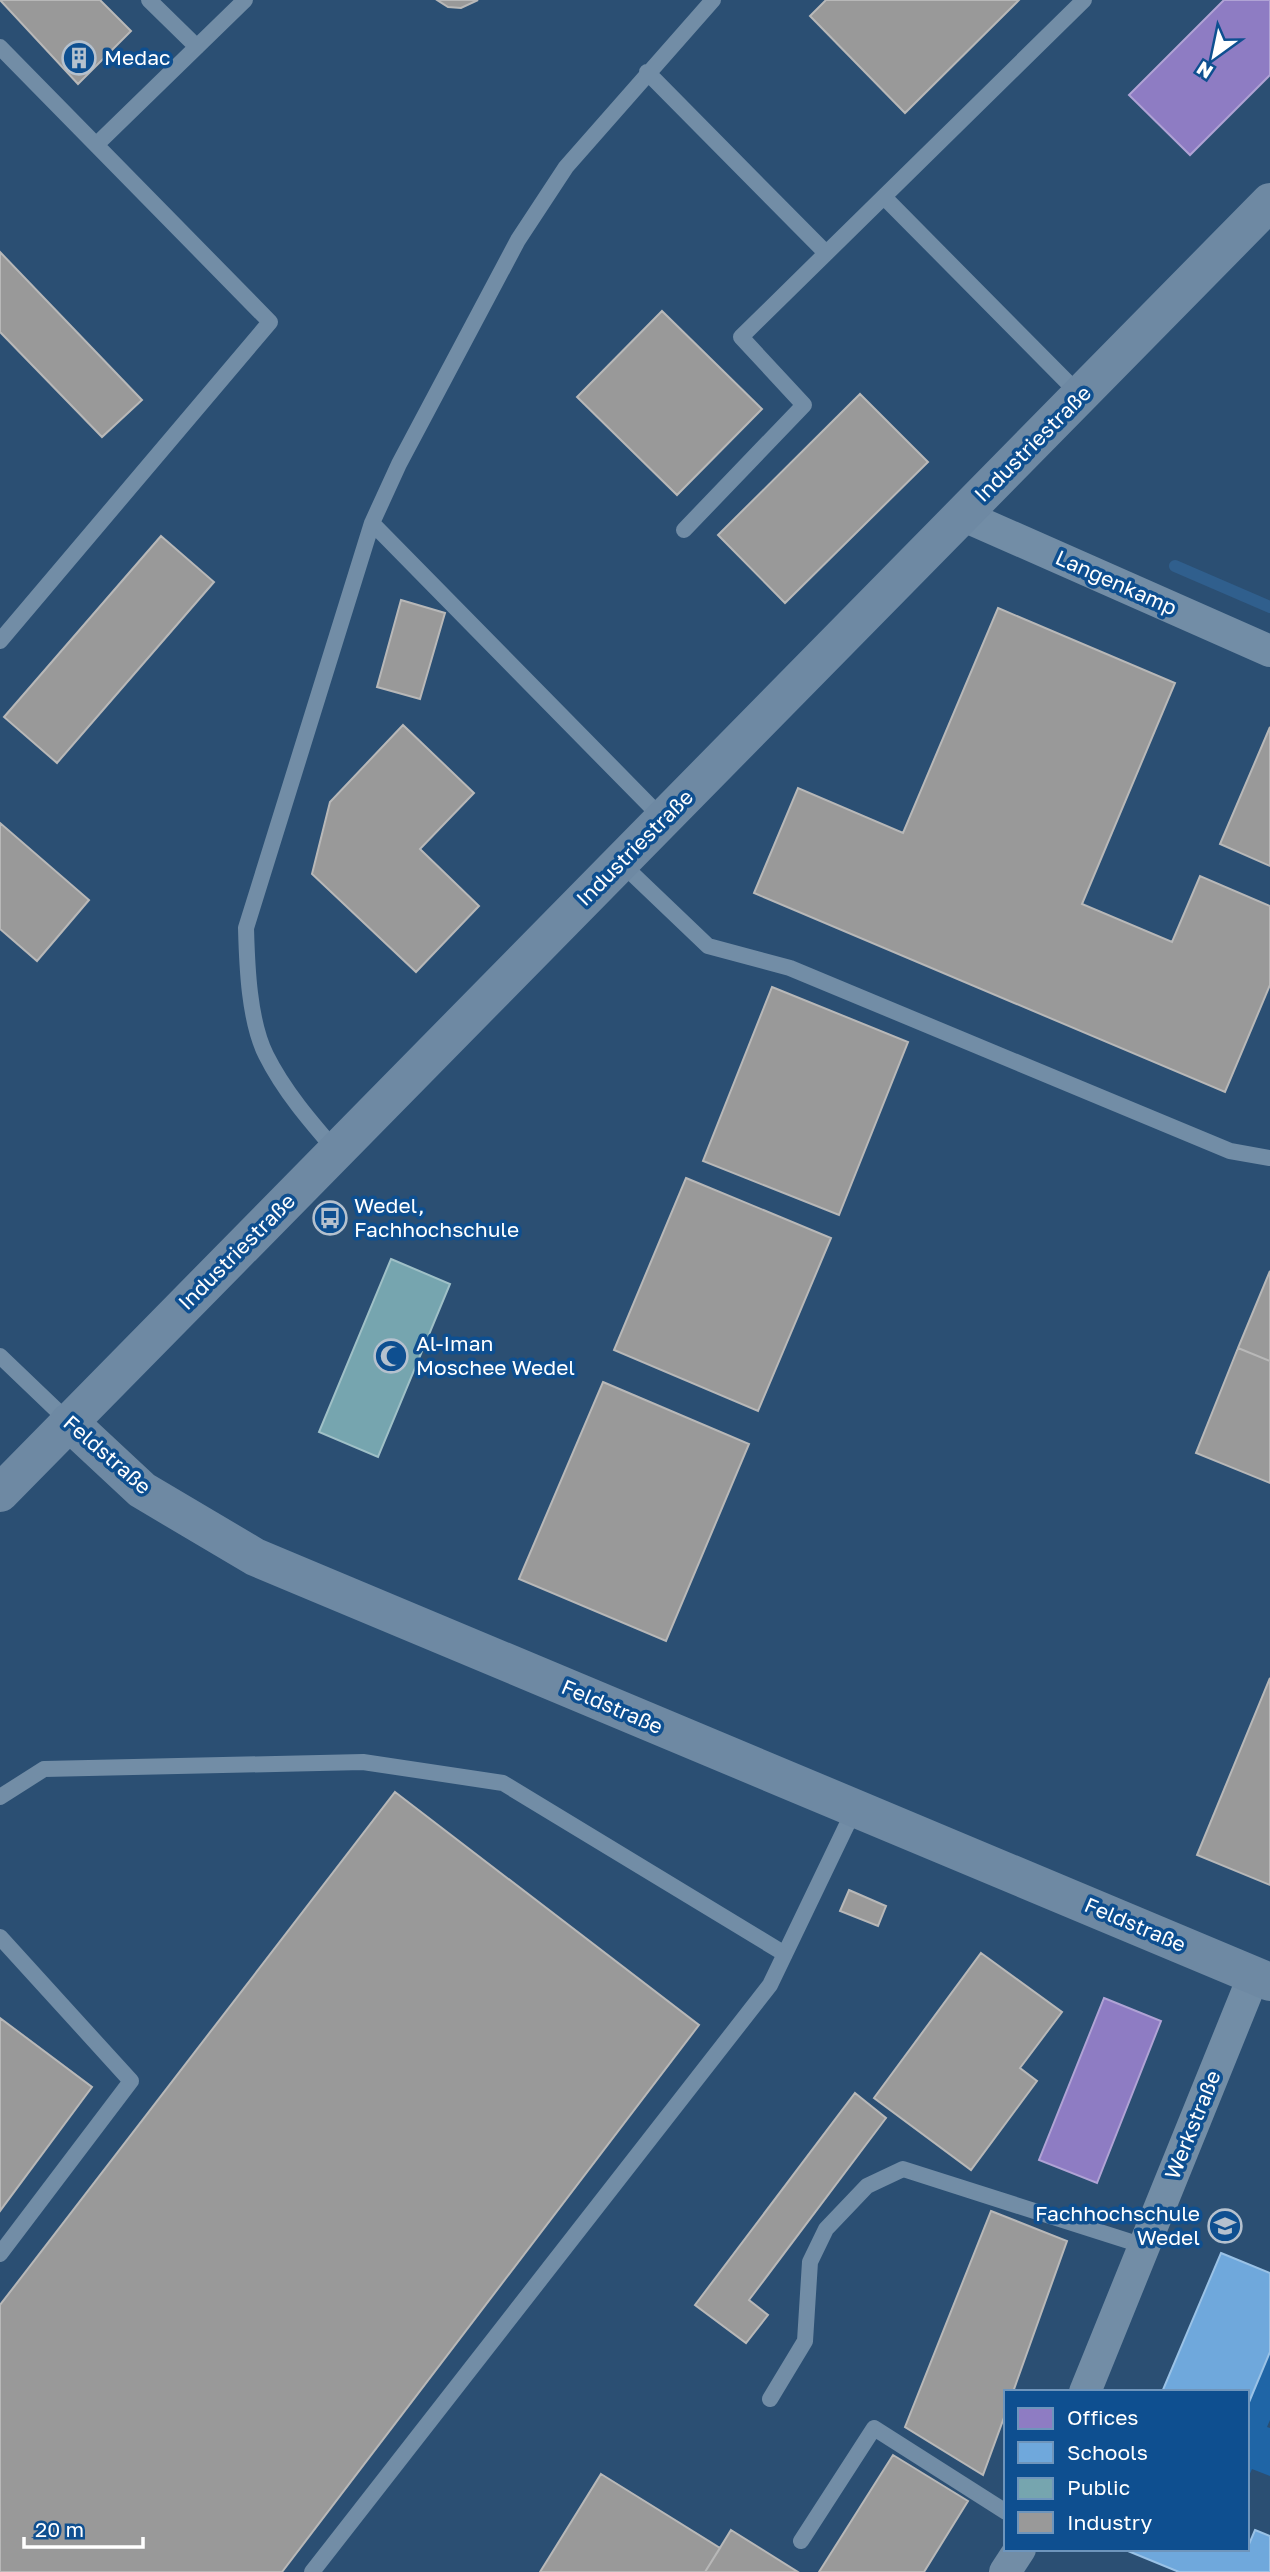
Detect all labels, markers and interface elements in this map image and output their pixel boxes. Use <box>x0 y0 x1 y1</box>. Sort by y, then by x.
north arrow <box>1179 21 1249 91</box>
building icon: Medac <box>60 39 98 77</box>
place label: Medac <box>104 44 170 70</box>
text: N <box>1192 57 1217 84</box>
street label: Industriestraße <box>969 380 1096 507</box>
street label: Langenkamp <box>1052 544 1181 620</box>
street label: Industriestraße <box>571 784 698 911</box>
street label: Industriestraße <box>173 1188 300 1315</box>
place label: Wedel, Fachhochschule <box>354 1192 519 1242</box>
bus stop icon: Wedel, Fachhochschule <box>311 1199 349 1237</box>
place label: Al-Iman Moschee Wedel <box>416 1330 575 1380</box>
mosque icon: Al-Iman Moschee Wedel <box>372 1337 410 1375</box>
street label: Feldstraße <box>59 1409 157 1499</box>
street label: Feldstraße <box>558 1673 667 1739</box>
street label: Feldstraße <box>1081 1891 1190 1957</box>
street label: Werkstraße <box>1158 2066 1226 2183</box>
place label: Fachhochschule Wedel <box>1035 2200 1200 2250</box>
school or university icon: Fachhochschule Wedel <box>1206 2207 1244 2245</box>
legend <box>1004 2390 1249 2551</box>
text: Offices <box>1067 2404 1138 2430</box>
text: Schools <box>1067 2439 1148 2465</box>
text: Public <box>1067 2474 1130 2500</box>
scale bar <box>24 2506 144 2550</box>
text: Industry <box>1067 2509 1152 2535</box>
text: 20 m <box>35 2516 84 2542</box>

